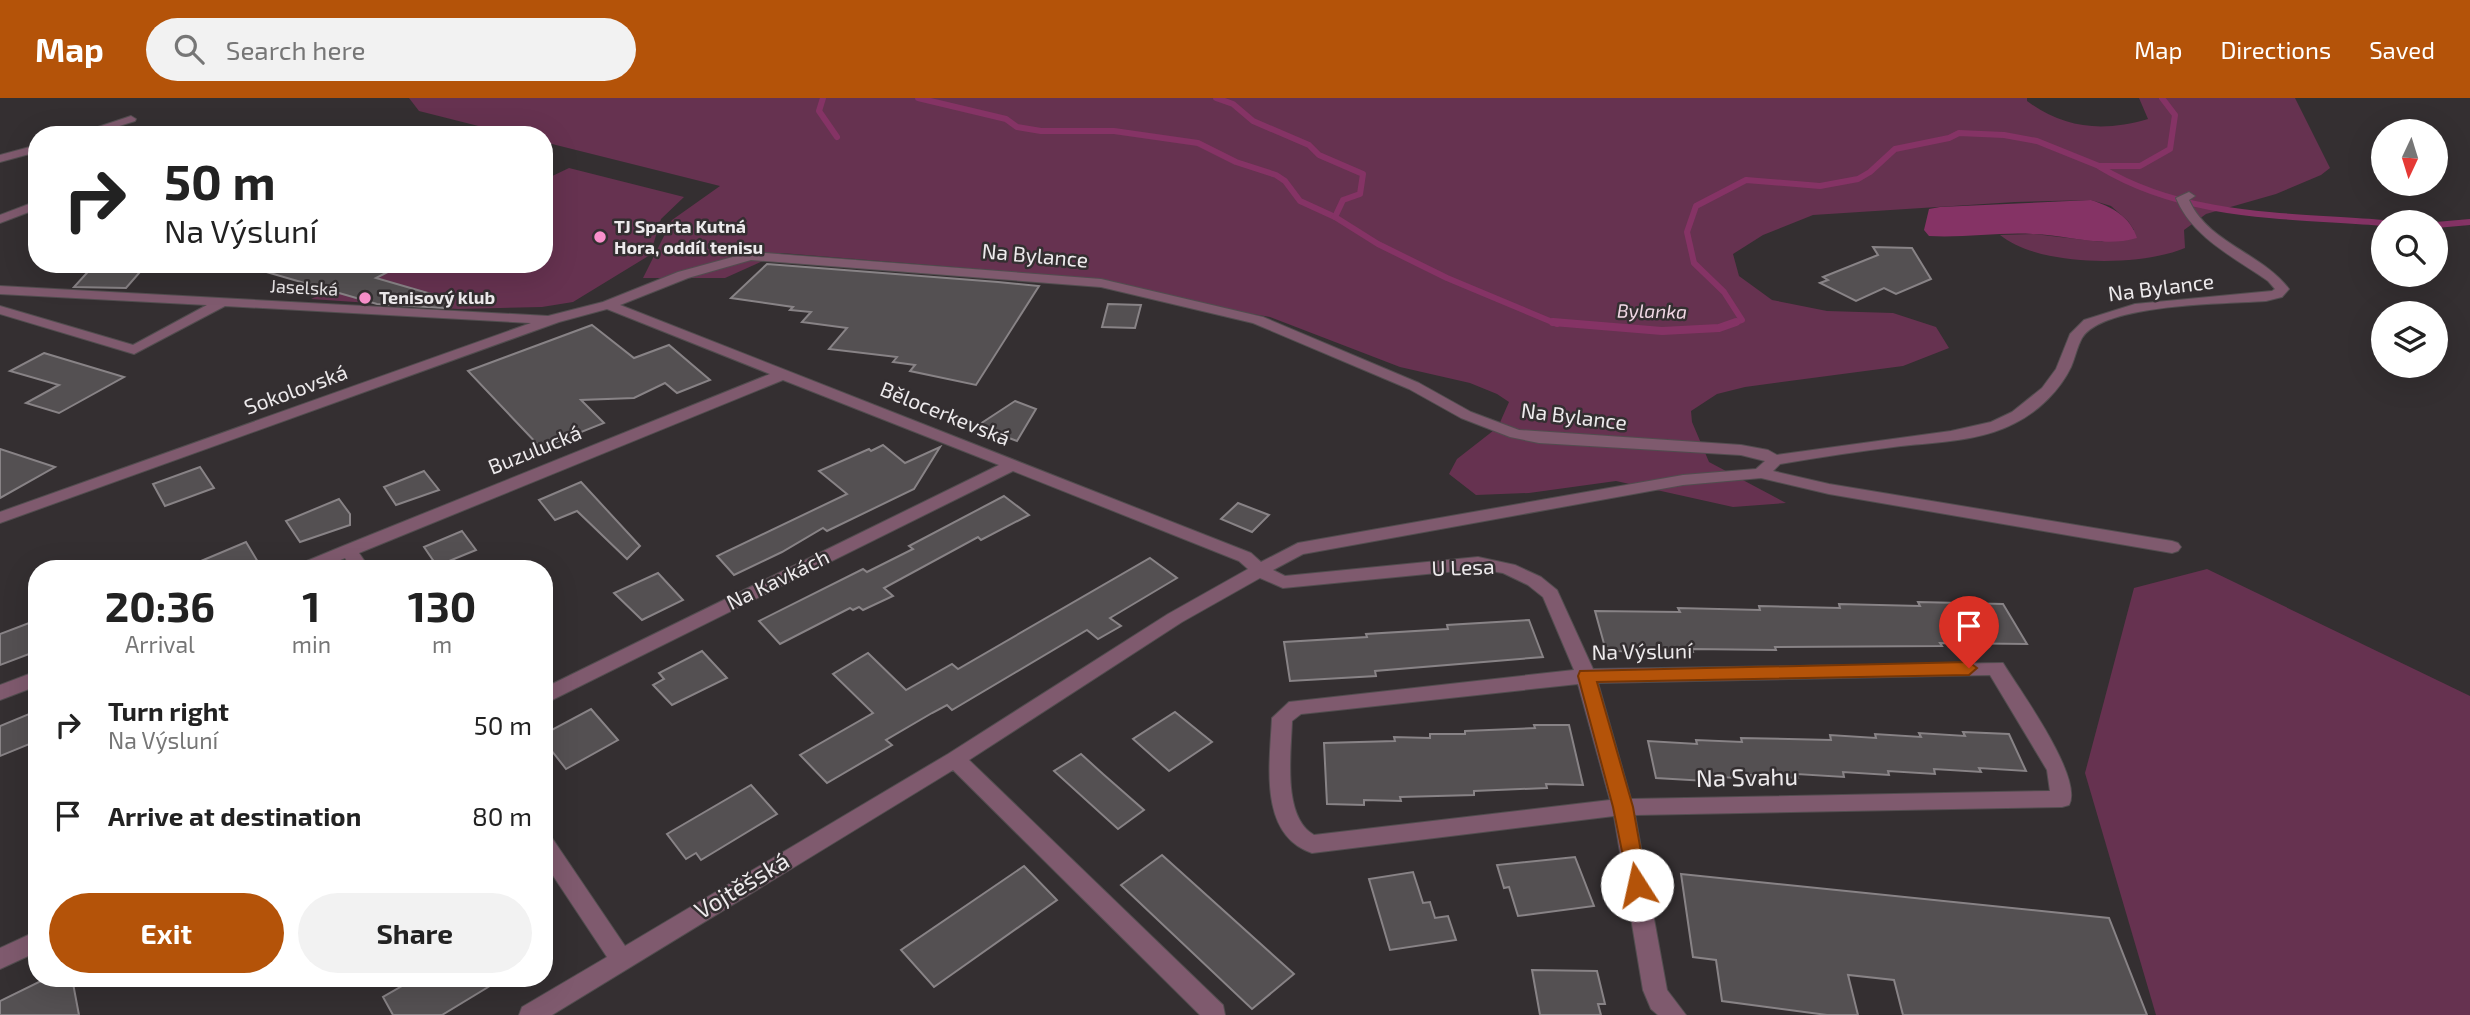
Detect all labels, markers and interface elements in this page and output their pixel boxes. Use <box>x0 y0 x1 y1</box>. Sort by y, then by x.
search box <box>146 18 636 81</box>
text: Map <box>35 29 104 69</box>
icon: search <box>170 30 208 68</box>
text: Search here <box>226 34 365 65</box>
text: Map <box>2134 35 2182 64</box>
text: Directions <box>2220 35 2331 64</box>
text: Saved <box>2369 35 2435 64</box>
north arrow <box>2371 119 2448 196</box>
map controls <box>2371 119 2448 378</box>
text: 50 m <box>164 151 276 210</box>
icon: right <box>49 154 140 245</box>
button: search <box>2371 210 2448 287</box>
text: Na Výsluní <box>164 211 317 249</box>
place label: TJ Sparta Kutná Hora, oddíl tenisu <box>614 215 763 258</box>
marker: TJ Sparta Kutná Hora, oddíl tenisu <box>592 229 608 245</box>
street label: Na Bylance <box>981 237 1089 272</box>
street label: Na Bylance <box>2106 268 2215 305</box>
street label: Jaselská <box>269 274 339 300</box>
place label: Tenisový klub <box>379 286 495 308</box>
marker: Tenisový klub <box>357 290 373 306</box>
water label: Bylanka <box>1617 298 1687 324</box>
button: layers <box>2371 301 2448 378</box>
street label: Sokolovská <box>240 358 351 419</box>
street label: Bělocerkevská <box>877 375 1014 450</box>
street label: Na Bylance <box>1520 397 1629 434</box>
street label: Buzulucká <box>484 419 585 479</box>
street label: Na Kavkách <box>722 543 833 614</box>
street label: U Lesa <box>1431 553 1495 580</box>
text: 20:36 <box>105 580 215 630</box>
text: 1 <box>302 580 320 630</box>
text: 130 <box>408 580 476 630</box>
pin <box>1939 596 1999 668</box>
icon: arrive <box>1950 607 1988 645</box>
text: Arrival <box>125 630 195 658</box>
text: min <box>292 630 331 658</box>
text: m <box>432 630 452 658</box>
street label: Na Výsluní <box>1591 637 1693 664</box>
text: Turn right <box>108 695 229 726</box>
icon: right <box>49 706 87 744</box>
text: 50 m <box>474 709 532 740</box>
text: Na Výsluní <box>108 726 218 754</box>
street label: Na Svahu <box>1696 761 1798 792</box>
icon: arrive <box>49 797 87 835</box>
text: Arrive at destination <box>108 800 361 831</box>
text: 80 m <box>472 800 532 831</box>
street label: Vojtěšská <box>689 845 794 924</box>
position arrow <box>1600 848 1674 922</box>
button: Exit <box>49 893 284 973</box>
button: Share <box>298 893 532 973</box>

